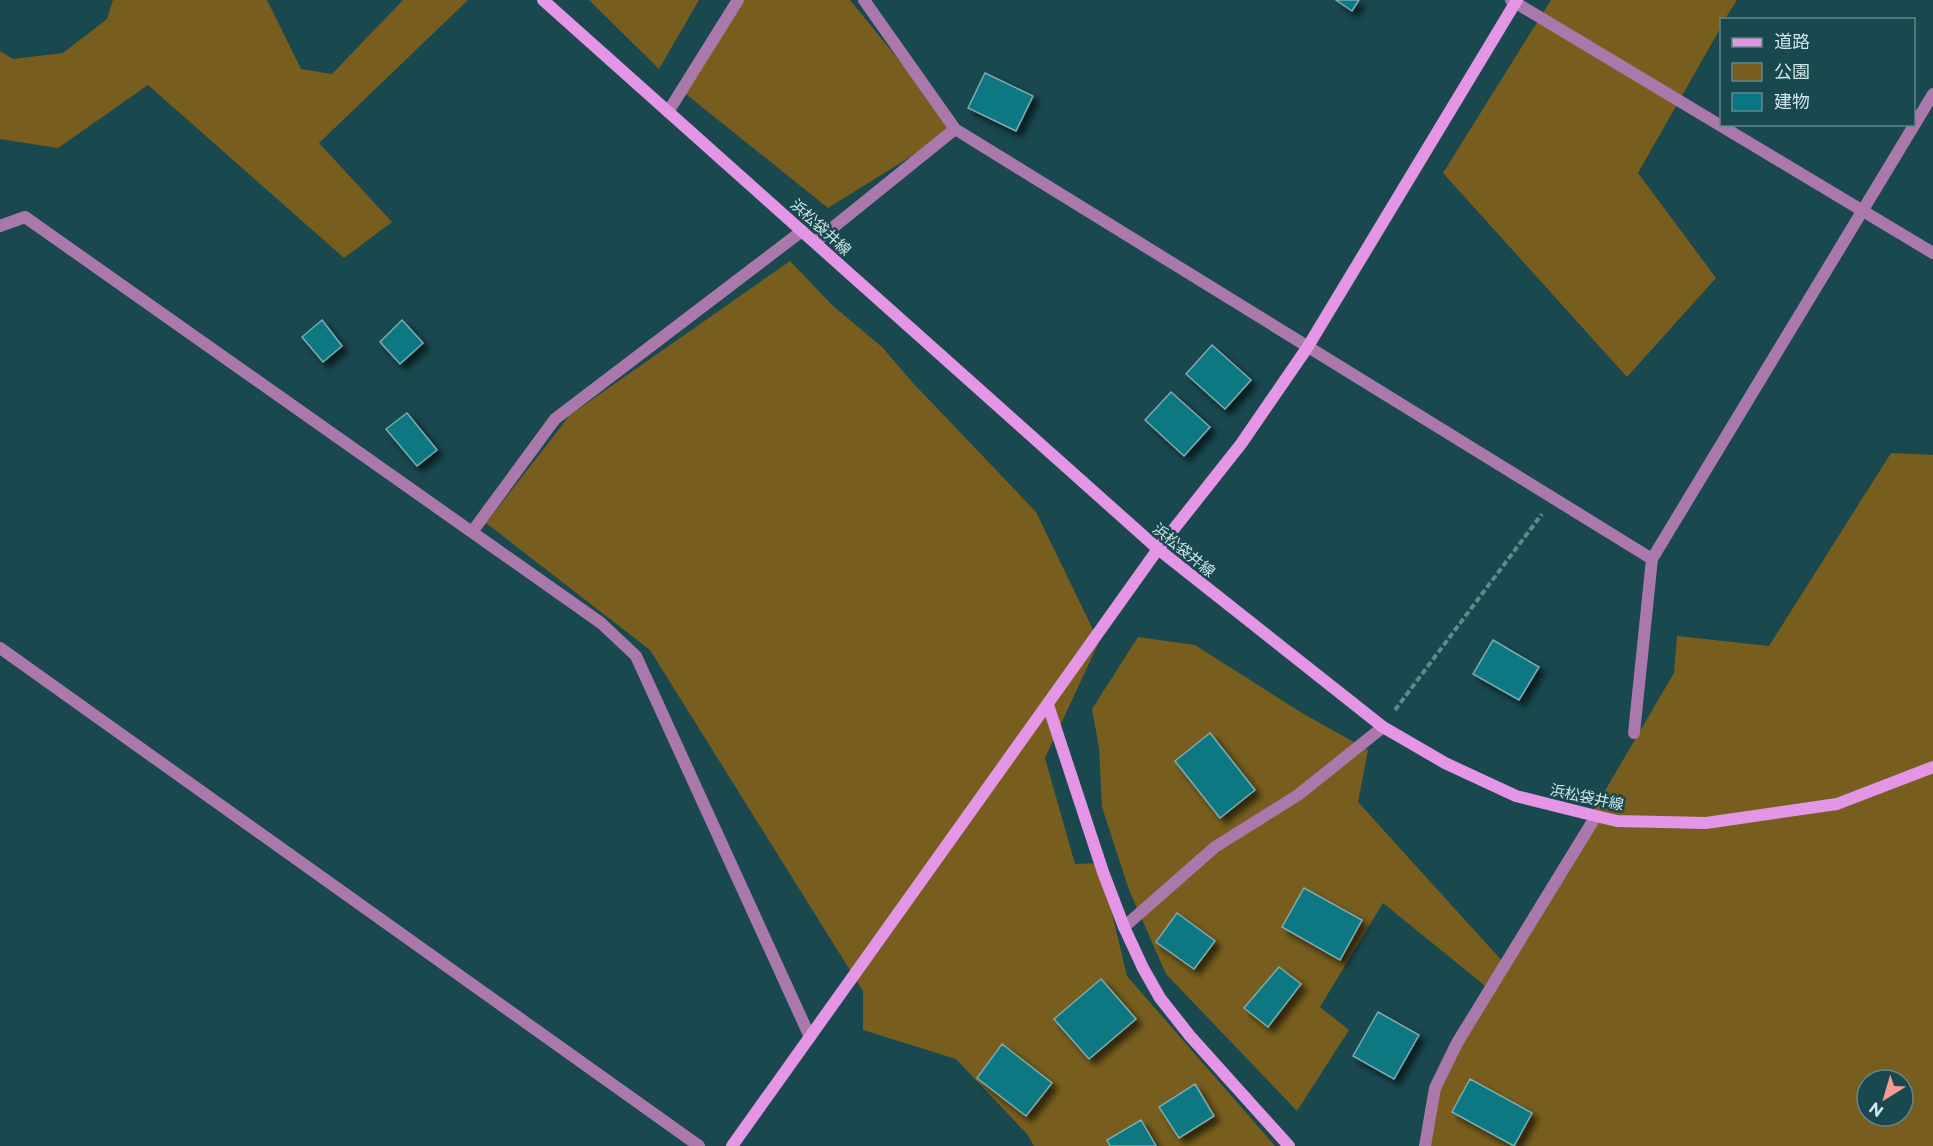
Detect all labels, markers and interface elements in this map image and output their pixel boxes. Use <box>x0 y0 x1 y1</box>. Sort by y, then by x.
legend <box>1720 18 1915 126</box>
text: 道路 <box>1774 31 1810 53</box>
text: 公園 <box>1774 61 1810 83</box>
text: 建物 <box>1774 91 1810 113</box>
street label: 浜松袋井線 <box>787 195 855 259</box>
street label: 浜松袋井線 <box>1149 519 1219 581</box>
street label: 浜松袋井線 <box>1548 780 1626 814</box>
north arrow <box>1855 1068 1915 1128</box>
text: N <box>1865 1098 1887 1121</box>

